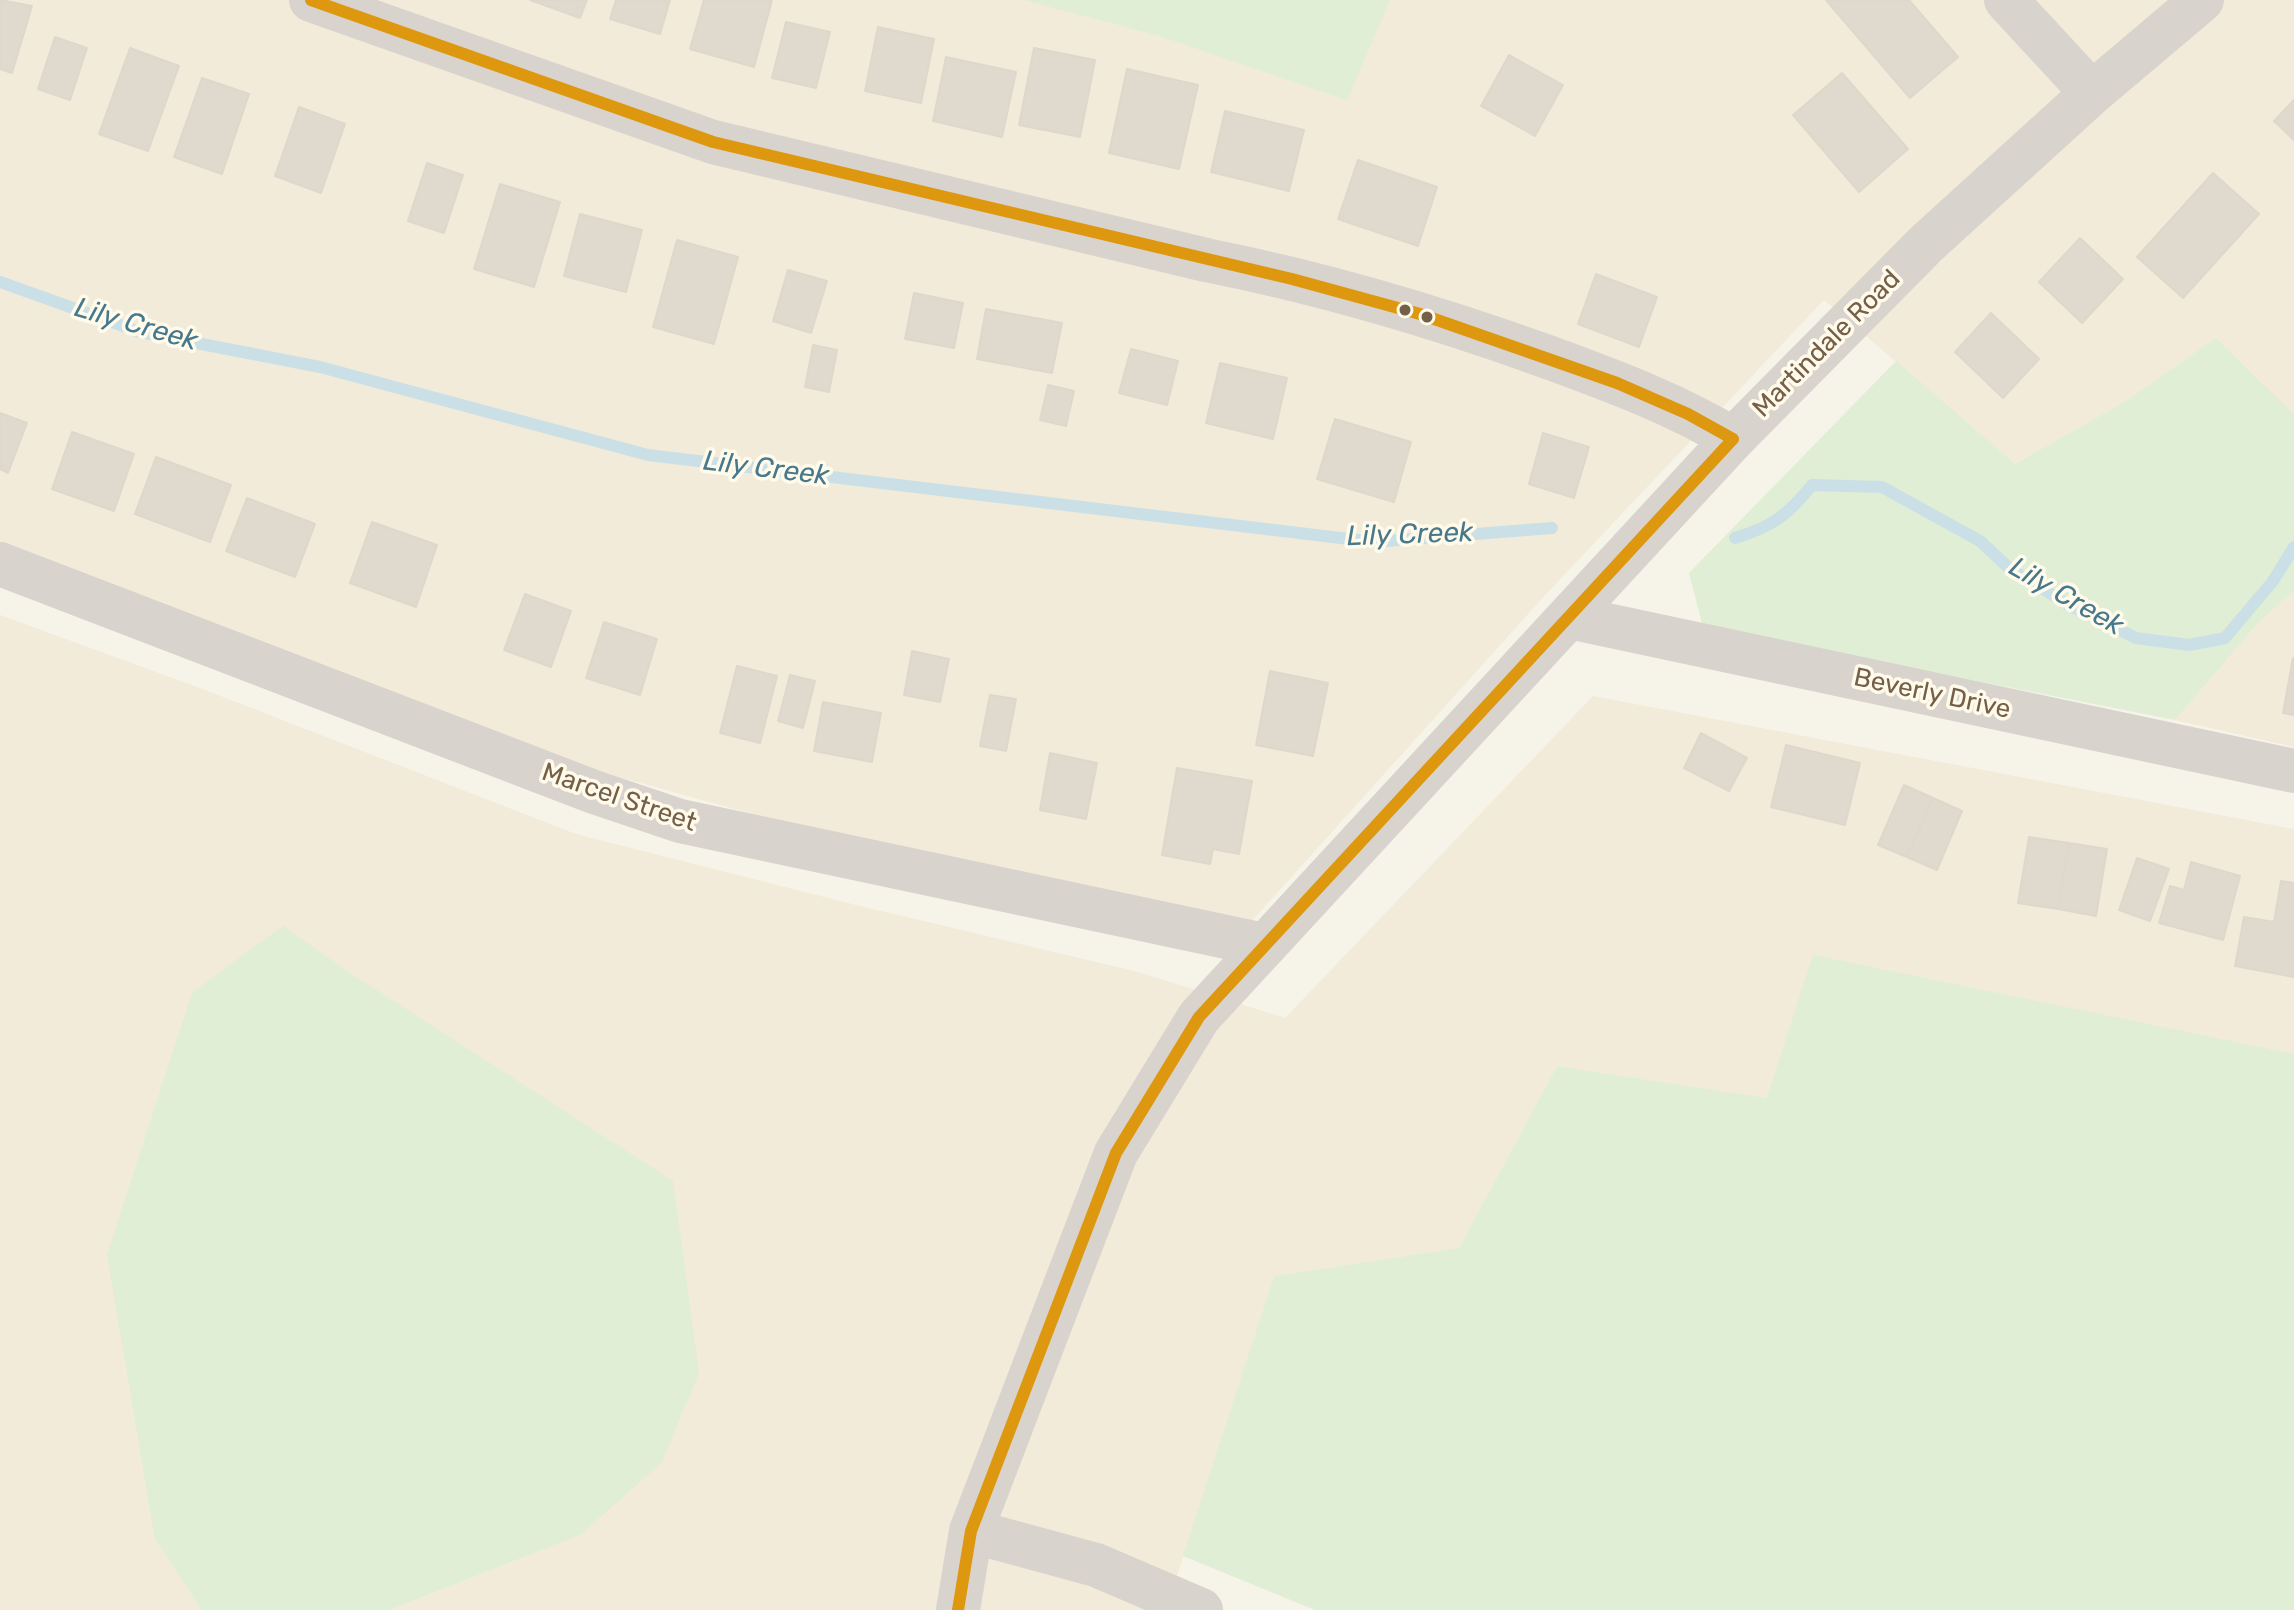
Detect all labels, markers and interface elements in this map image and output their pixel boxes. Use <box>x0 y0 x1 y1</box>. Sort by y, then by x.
street label: Martindale Road <box>1747 264 1907 424</box>
water label: Lily Creek <box>71 291 201 359</box>
unlabelled marker <box>1397 302 1413 318</box>
unlabelled marker <box>1419 309 1435 325</box>
water label: Lily Creek <box>701 445 831 493</box>
water label: Lily Creek <box>1346 516 1474 554</box>
water label: Lily Creek <box>2003 551 2129 643</box>
street label: Beverly Drive <box>1851 662 2013 726</box>
street label: Marcel Street <box>538 757 700 839</box>

